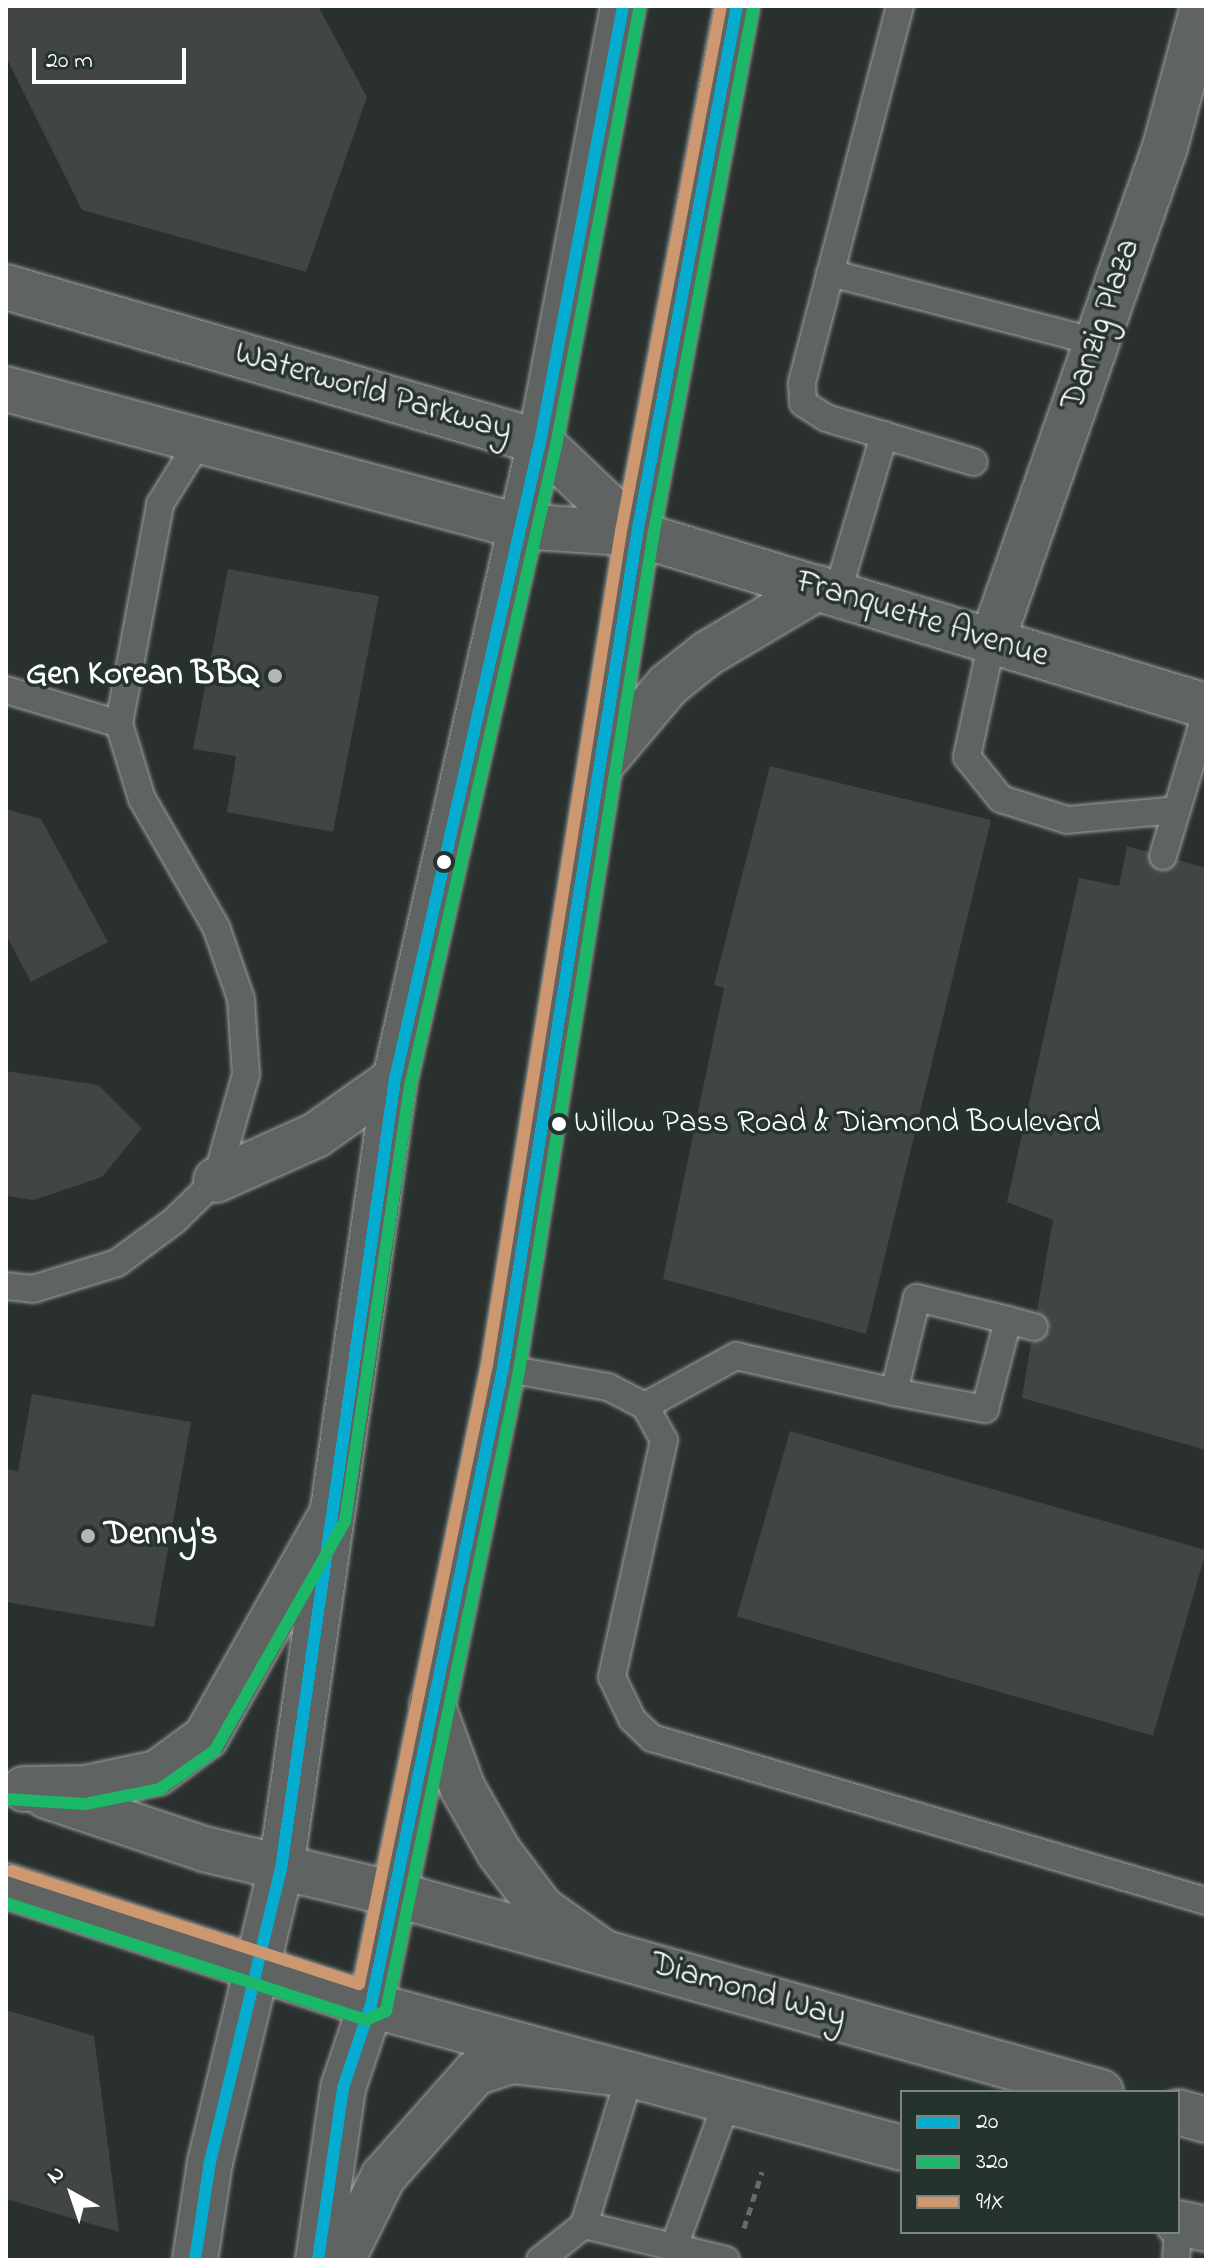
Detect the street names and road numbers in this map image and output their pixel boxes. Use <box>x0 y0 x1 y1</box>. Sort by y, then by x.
street label: Danzig Plaza <box>1054 234 1150 416</box>
street label: Waterworld Parkway <box>230 334 516 452</box>
street label: Franquette Avenue <box>791 562 1053 678</box>
street label: Diamond Way <box>646 1945 850 2039</box>

